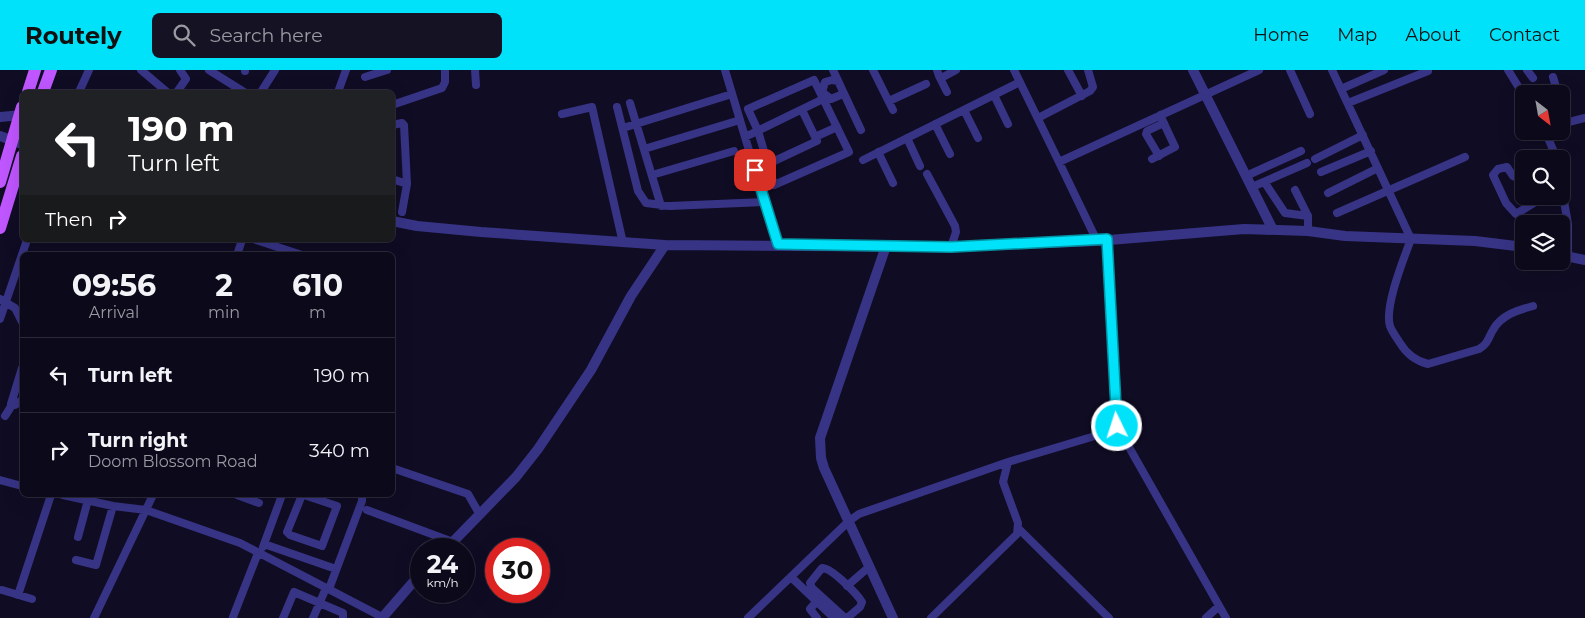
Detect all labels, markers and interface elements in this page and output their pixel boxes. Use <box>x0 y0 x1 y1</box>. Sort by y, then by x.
search box <box>152 13 502 58</box>
text: Routely <box>25 21 122 50</box>
icon: search <box>170 21 198 49</box>
text: Search here <box>210 24 323 47</box>
text: Home <box>1253 24 1309 46</box>
text: Map <box>1337 24 1377 46</box>
text: About <box>1405 24 1461 46</box>
text: Contact <box>1489 24 1560 46</box>
north arrow <box>1515 85 1570 140</box>
map controls <box>1515 85 1570 270</box>
text: 190 m <box>128 107 234 150</box>
icon: left <box>45 110 110 175</box>
pin <box>734 149 776 191</box>
text: Turn left <box>128 150 220 177</box>
button: search <box>1515 150 1570 205</box>
icon: arrive <box>741 156 769 184</box>
icon: right <box>103 205 131 233</box>
text: Then <box>45 208 93 231</box>
button: layers <box>1515 215 1570 270</box>
text: 09:56 <box>72 267 156 304</box>
text: 2 <box>215 267 233 304</box>
text: 610 <box>292 267 343 304</box>
text: Arrival <box>89 303 139 322</box>
text: min <box>208 303 240 322</box>
text: m <box>309 303 326 322</box>
icon: left <box>45 361 73 389</box>
text: Turn left <box>88 364 173 387</box>
text: 190 m <box>314 364 370 387</box>
position arrow <box>1090 399 1142 451</box>
text: Turn right <box>88 429 188 452</box>
icon: right <box>45 436 73 464</box>
text: 340 m <box>309 439 370 462</box>
text: Doom Blossom Road <box>88 452 258 471</box>
speed limit sign: 30 <box>485 538 550 603</box>
text: 24 <box>427 549 458 579</box>
text: km/h <box>426 575 459 590</box>

